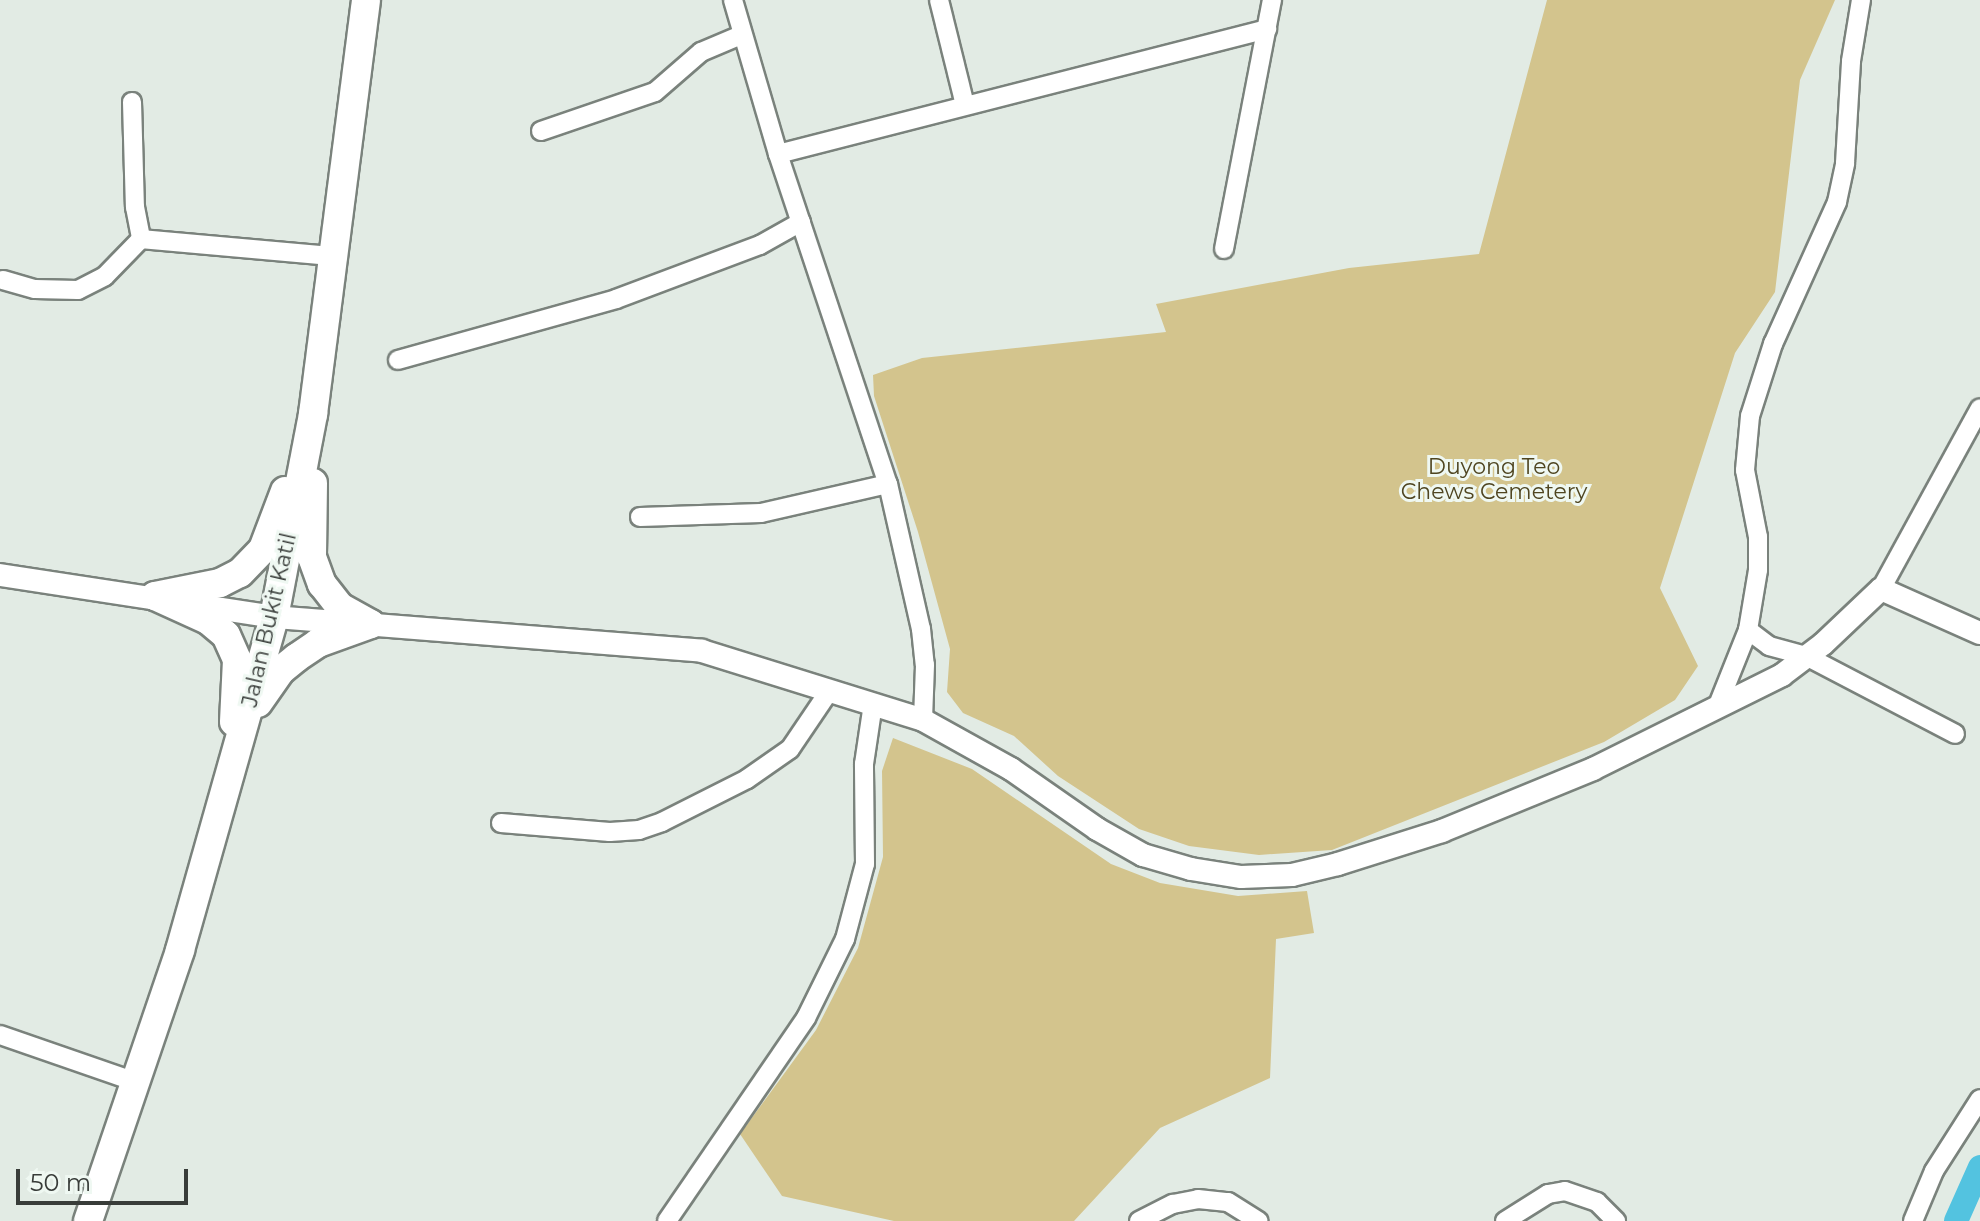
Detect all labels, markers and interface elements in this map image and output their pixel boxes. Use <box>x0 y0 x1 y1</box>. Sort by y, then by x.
park label: Duyong Teo Chews Cemetery <box>1401 453 1587 504</box>
street label: Jalan Bukit Katil <box>236 531 302 709</box>
scale bar <box>20 1153 192 1203</box>
text: 50 m <box>30 1168 91 1197</box>

